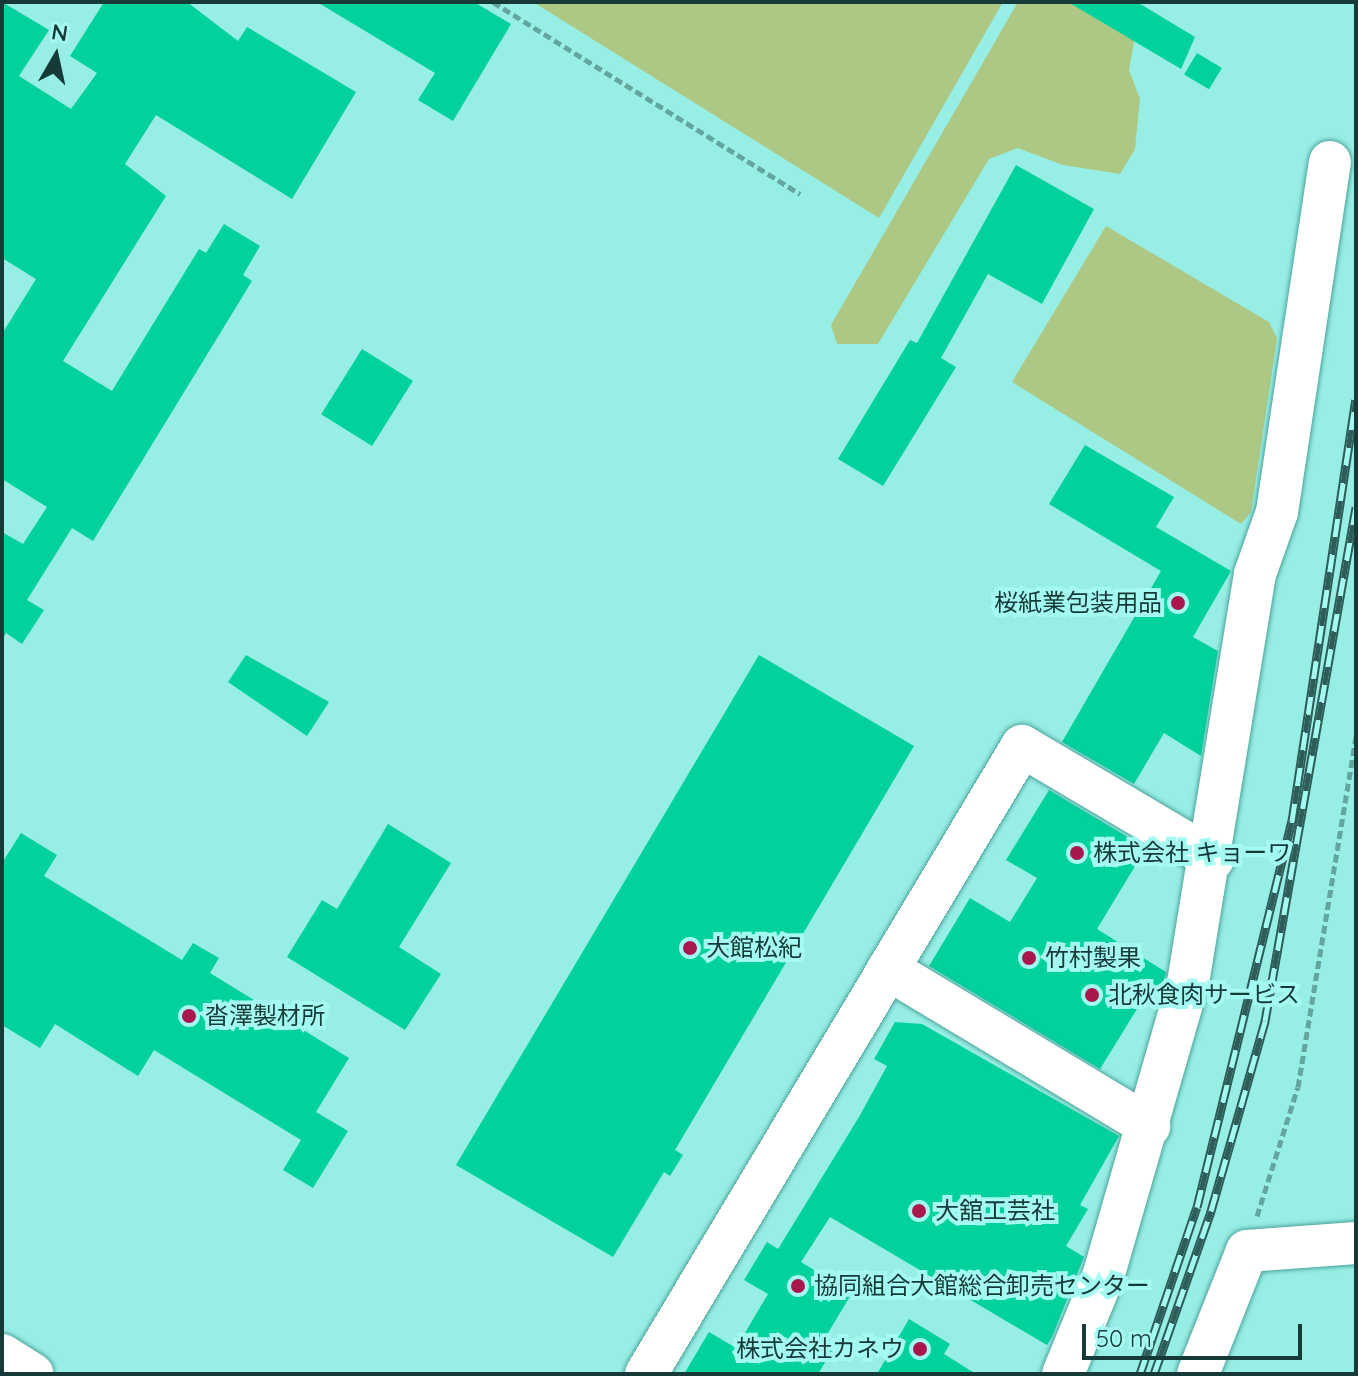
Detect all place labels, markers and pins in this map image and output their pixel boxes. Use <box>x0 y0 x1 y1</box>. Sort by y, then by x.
place label: 桜紙業包装用品 <box>994 589 1162 617</box>
marker: 桜紙業包装用品 <box>1169 594 1187 612</box>
place label: 株式会社 キョーワ <box>1093 839 1292 867</box>
marker: 株式会社 キョーワ <box>1068 844 1086 862</box>
place label: 大館松紀 <box>706 934 802 962</box>
marker: 大館松紀 <box>681 939 699 957</box>
place label: 竹村製果 <box>1045 944 1141 972</box>
marker: 竹村製果 <box>1020 949 1038 967</box>
place label: 北秋食肉サービス <box>1108 981 1300 1009</box>
marker: 北秋食肉サービス <box>1083 986 1101 1004</box>
place label: 沓澤製材所 <box>205 1002 325 1030</box>
marker: 沓澤製材所 <box>180 1007 198 1025</box>
place label: 大舘工芸社 <box>935 1197 1055 1225</box>
marker: 大舘工芸社 <box>910 1202 928 1220</box>
place label: 協同組合大館総合卸売センター <box>814 1272 1150 1300</box>
marker: 協同組合大館総合卸売センター <box>789 1277 807 1295</box>
place label: 株式会社カネウ <box>736 1335 904 1363</box>
marker: 株式会社カネウ <box>911 1340 929 1358</box>

